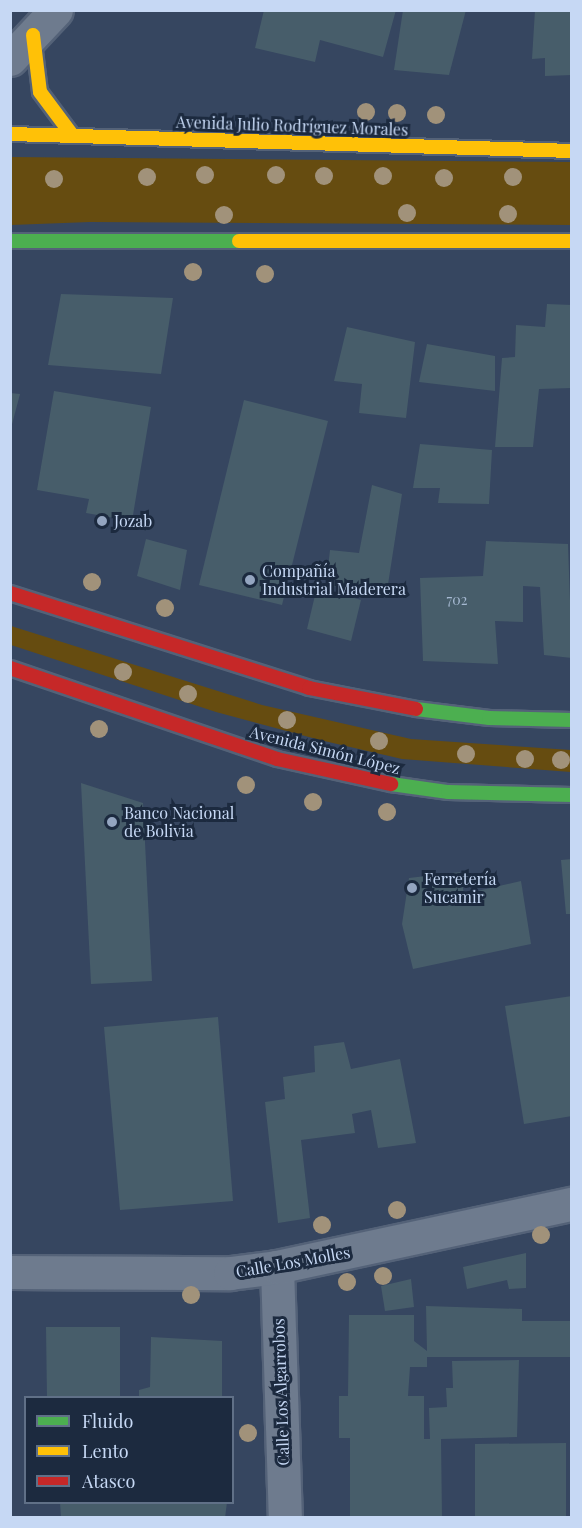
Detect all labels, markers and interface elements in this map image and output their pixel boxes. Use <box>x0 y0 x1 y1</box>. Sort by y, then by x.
street label: Avenida Julio Rodríguez Morales <box>175 112 409 140</box>
place label: Jozab <box>114 511 152 531</box>
marker: Jozab <box>95 514 109 528</box>
place label: Compañía Industrial Maderera <box>262 561 406 599</box>
marker: Compañía Industrial Maderera <box>243 573 257 587</box>
house number: 702 <box>447 592 467 608</box>
street label: Avenida Simón López <box>248 722 402 778</box>
place label: Banco Nacional de Bolivia <box>124 803 234 841</box>
marker: Banco Nacional de Bolivia <box>105 815 119 829</box>
place label: Ferretería Sucamir <box>424 869 496 907</box>
marker: Ferretería Sucamir <box>405 881 419 895</box>
street label: Calle Los Molles <box>234 1242 352 1282</box>
street label: Calle Los Algarrobos <box>269 1318 293 1466</box>
legend <box>24 1396 234 1504</box>
text: Fluido <box>82 1409 133 1433</box>
text: Lento <box>82 1439 129 1463</box>
text: Atasco <box>82 1469 135 1493</box>

